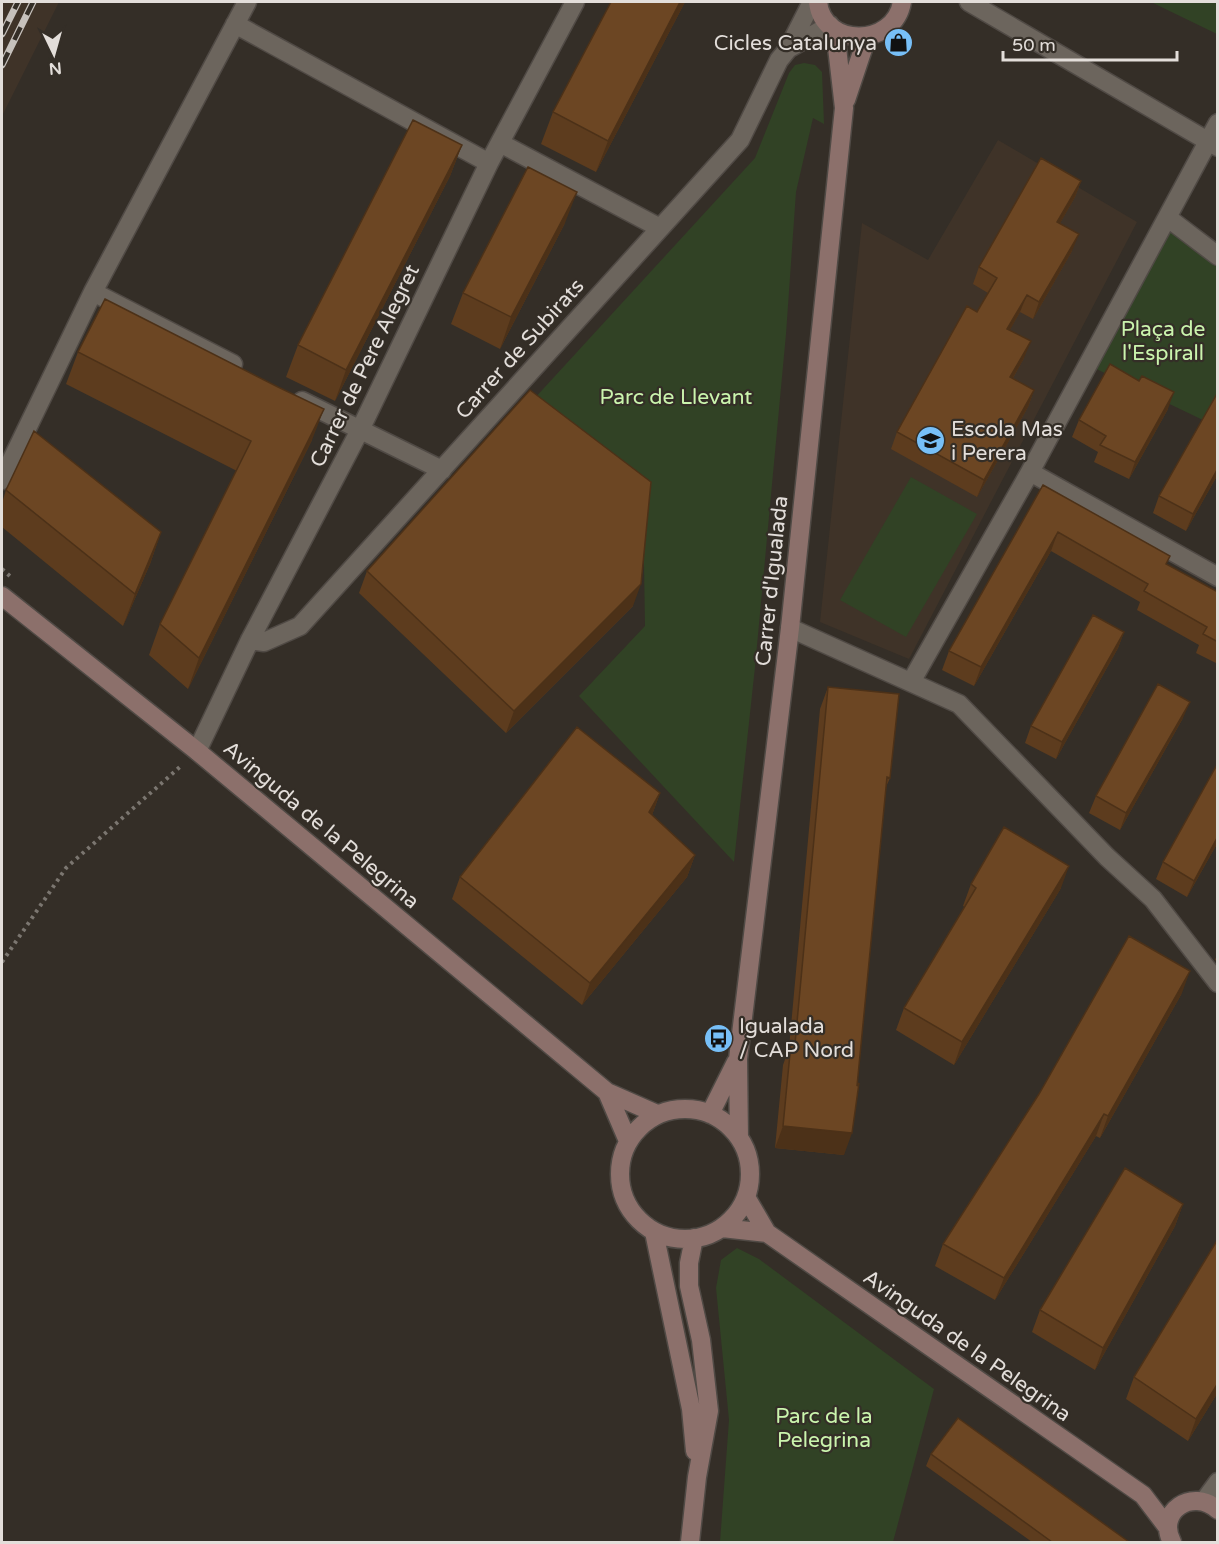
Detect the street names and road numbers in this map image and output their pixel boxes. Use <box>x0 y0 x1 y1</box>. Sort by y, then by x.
street label: Carrer de Pere Alegret <box>305 261 425 471</box>
street label: Carrer de Subirats <box>451 274 589 424</box>
street label: Carrer d'Igualada <box>751 495 793 667</box>
street label: Avinguda de la Pelegrina <box>218 736 424 914</box>
street label: Avinguda de la Pelegrina <box>858 1265 1076 1427</box>

